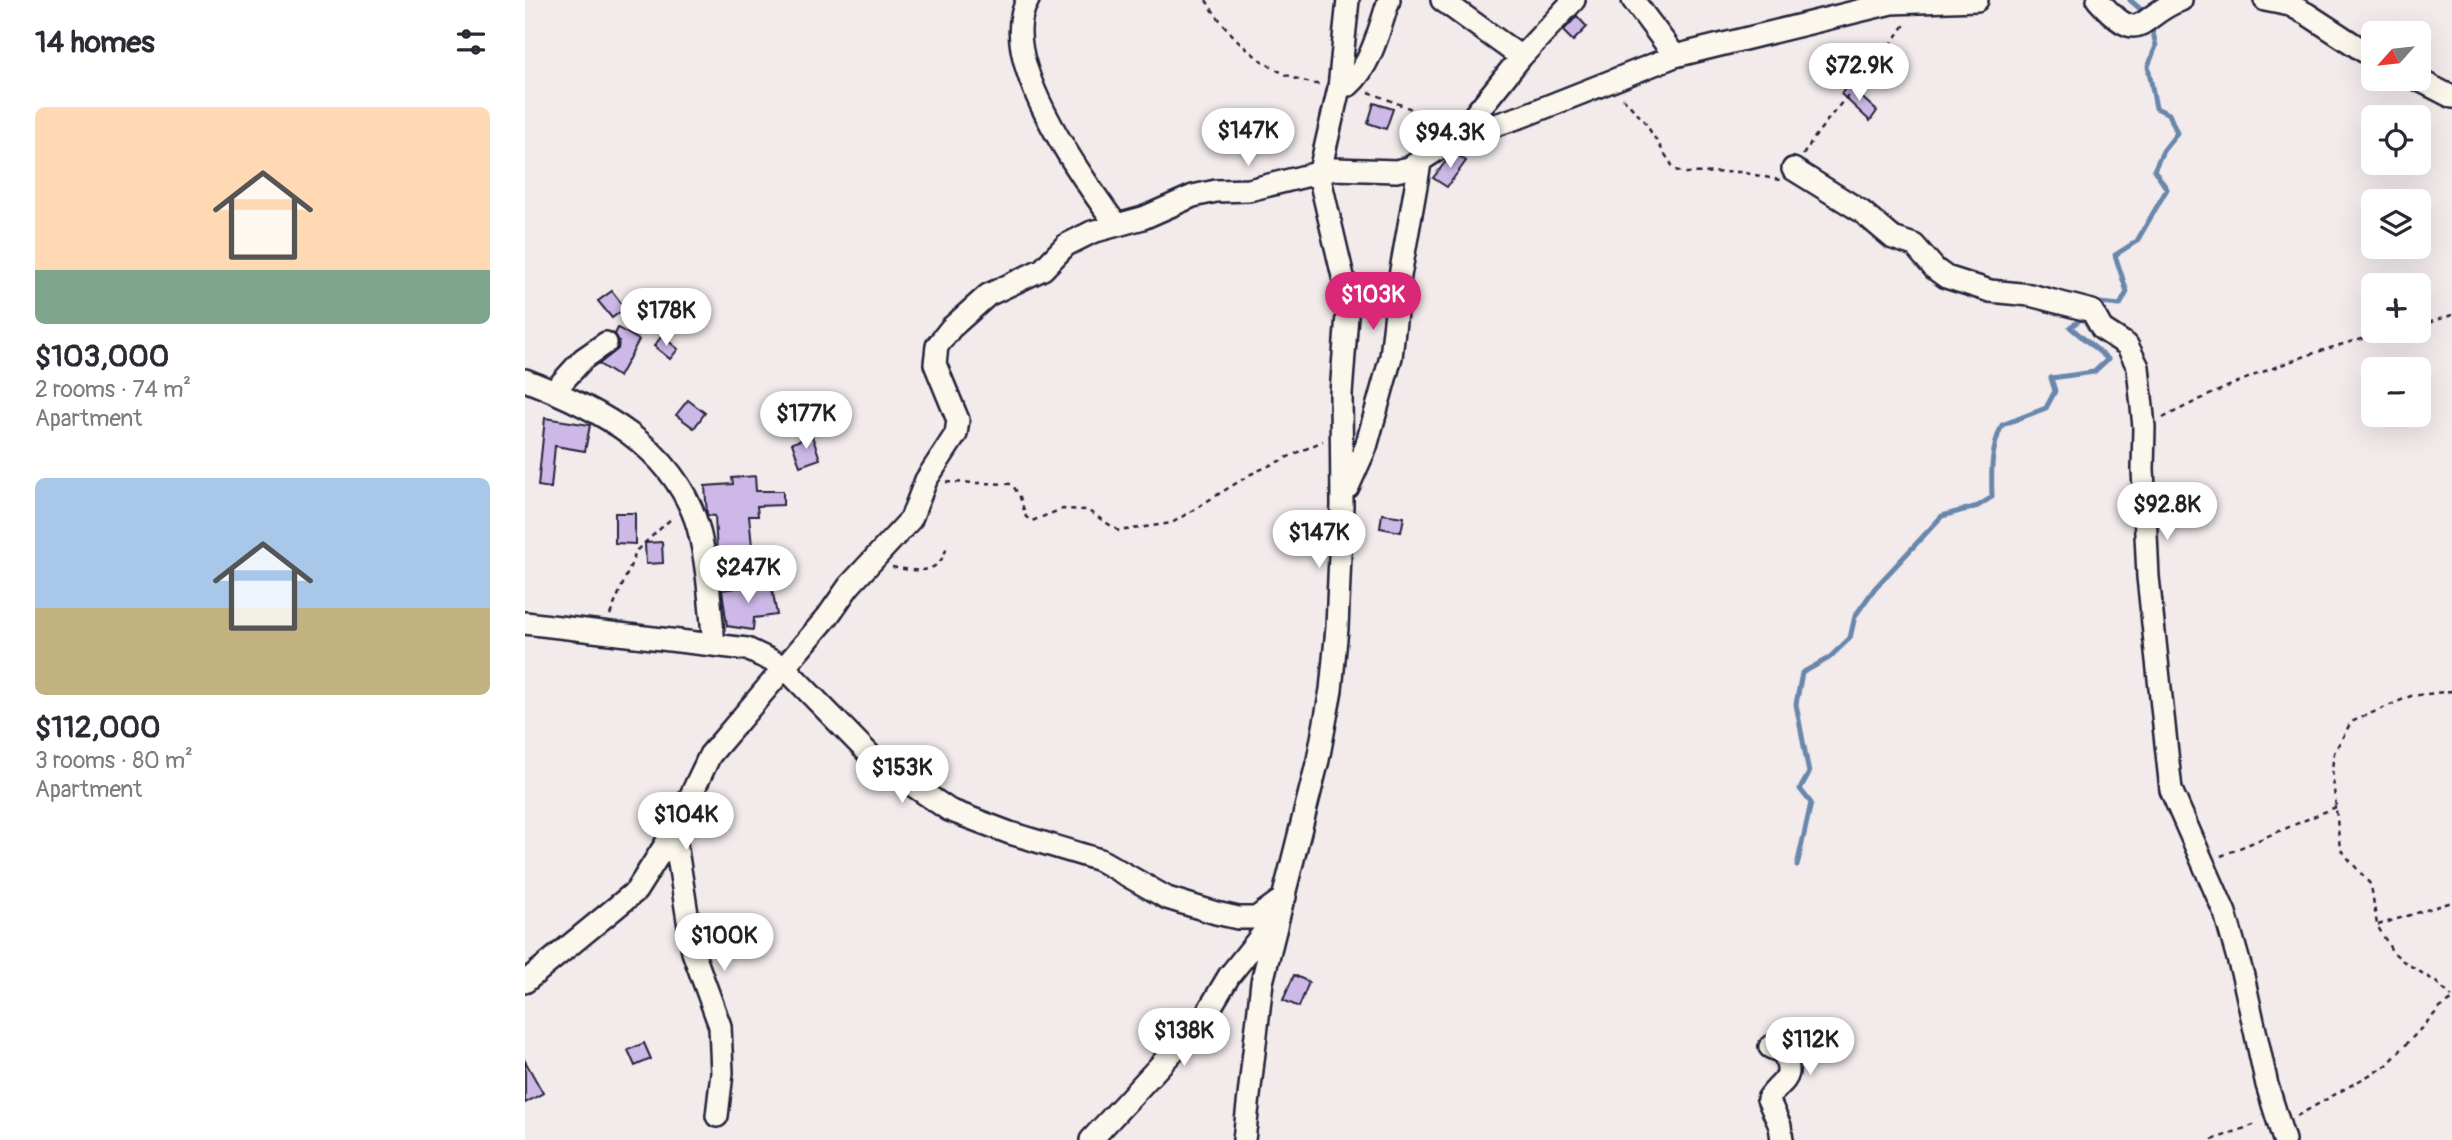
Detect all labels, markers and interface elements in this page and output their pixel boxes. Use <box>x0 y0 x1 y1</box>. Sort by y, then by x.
north arrow <box>2361 21 2431 91</box>
map controls <box>2361 21 2431 427</box>
icon: filters <box>452 23 490 61</box>
text: 14 homes <box>35 24 155 61</box>
pin: $72.9K <box>1802 43 1916 103</box>
text: $72.9K <box>1825 51 1893 80</box>
button: locate <box>2361 105 2431 175</box>
pin: $147K <box>1199 108 1297 168</box>
pin: $94.3K <box>1393 110 1507 170</box>
text: $147K <box>1218 116 1278 145</box>
text: $94.3K <box>1415 118 1485 147</box>
icon: home <box>200 152 326 278</box>
button: layers <box>2361 189 2431 259</box>
pin: $103K <box>1324 272 1422 332</box>
button: + <box>2361 273 2431 343</box>
text: $103K <box>1341 280 1405 309</box>
pin: $178K <box>617 288 715 348</box>
text: $178K <box>636 296 696 325</box>
text: $103,000 <box>35 338 169 375</box>
button: − <box>2361 357 2431 427</box>
text: 2 rooms · 74 m² <box>35 375 191 404</box>
pin: $177K <box>757 392 855 451</box>
text: $177K <box>776 399 836 428</box>
text: Apartment <box>35 404 142 433</box>
pin: $92.8K <box>2110 482 2224 542</box>
text: $92.8K <box>2133 490 2201 519</box>
pin: $147K <box>1270 510 1368 570</box>
text: $147K <box>1289 518 1349 547</box>
icon: home <box>200 523 326 649</box>
pin: $247K <box>699 546 797 605</box>
text: $247K <box>716 553 780 582</box>
text: $112,000 <box>35 709 161 746</box>
text: 3 rooms · 80 m² <box>35 746 193 775</box>
pin: $153K <box>853 746 951 805</box>
text: $153K <box>872 753 932 782</box>
text: Apartment <box>35 775 142 804</box>
pin: $104K <box>637 792 735 852</box>
text: $104K <box>654 800 718 829</box>
pin: $100K <box>675 914 773 973</box>
text: $100K <box>691 921 757 950</box>
pin: $138K <box>1135 1009 1233 1068</box>
text: $138K <box>1154 1016 1214 1045</box>
pin: $112K <box>1761 1018 1859 1077</box>
text: $112K <box>1781 1025 1839 1054</box>

